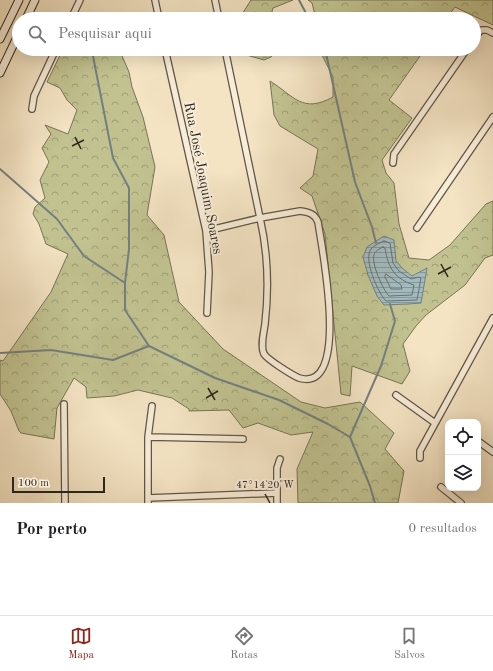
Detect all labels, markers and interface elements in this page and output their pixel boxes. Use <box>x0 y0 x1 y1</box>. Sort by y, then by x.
search box <box>12 12 481 56</box>
icon: search <box>26 23 48 45</box>
text: Pesquisar aqui <box>58 27 152 42</box>
street label: Rua José Joaquim Soares <box>181 101 225 256</box>
map controls <box>445 419 481 491</box>
button: locate <box>445 419 481 455</box>
button: layers <box>445 455 481 491</box>
scale bar <box>12 475 105 494</box>
text: 100 m <box>18 478 49 489</box>
text: 47°14'20"W <box>236 480 294 490</box>
text: Por perto <box>16 521 87 538</box>
text: 0 resultados <box>409 522 477 535</box>
tab: Mapa <box>68 625 94 663</box>
tab: Rotas <box>230 625 258 663</box>
tab: Salvos <box>394 625 425 663</box>

